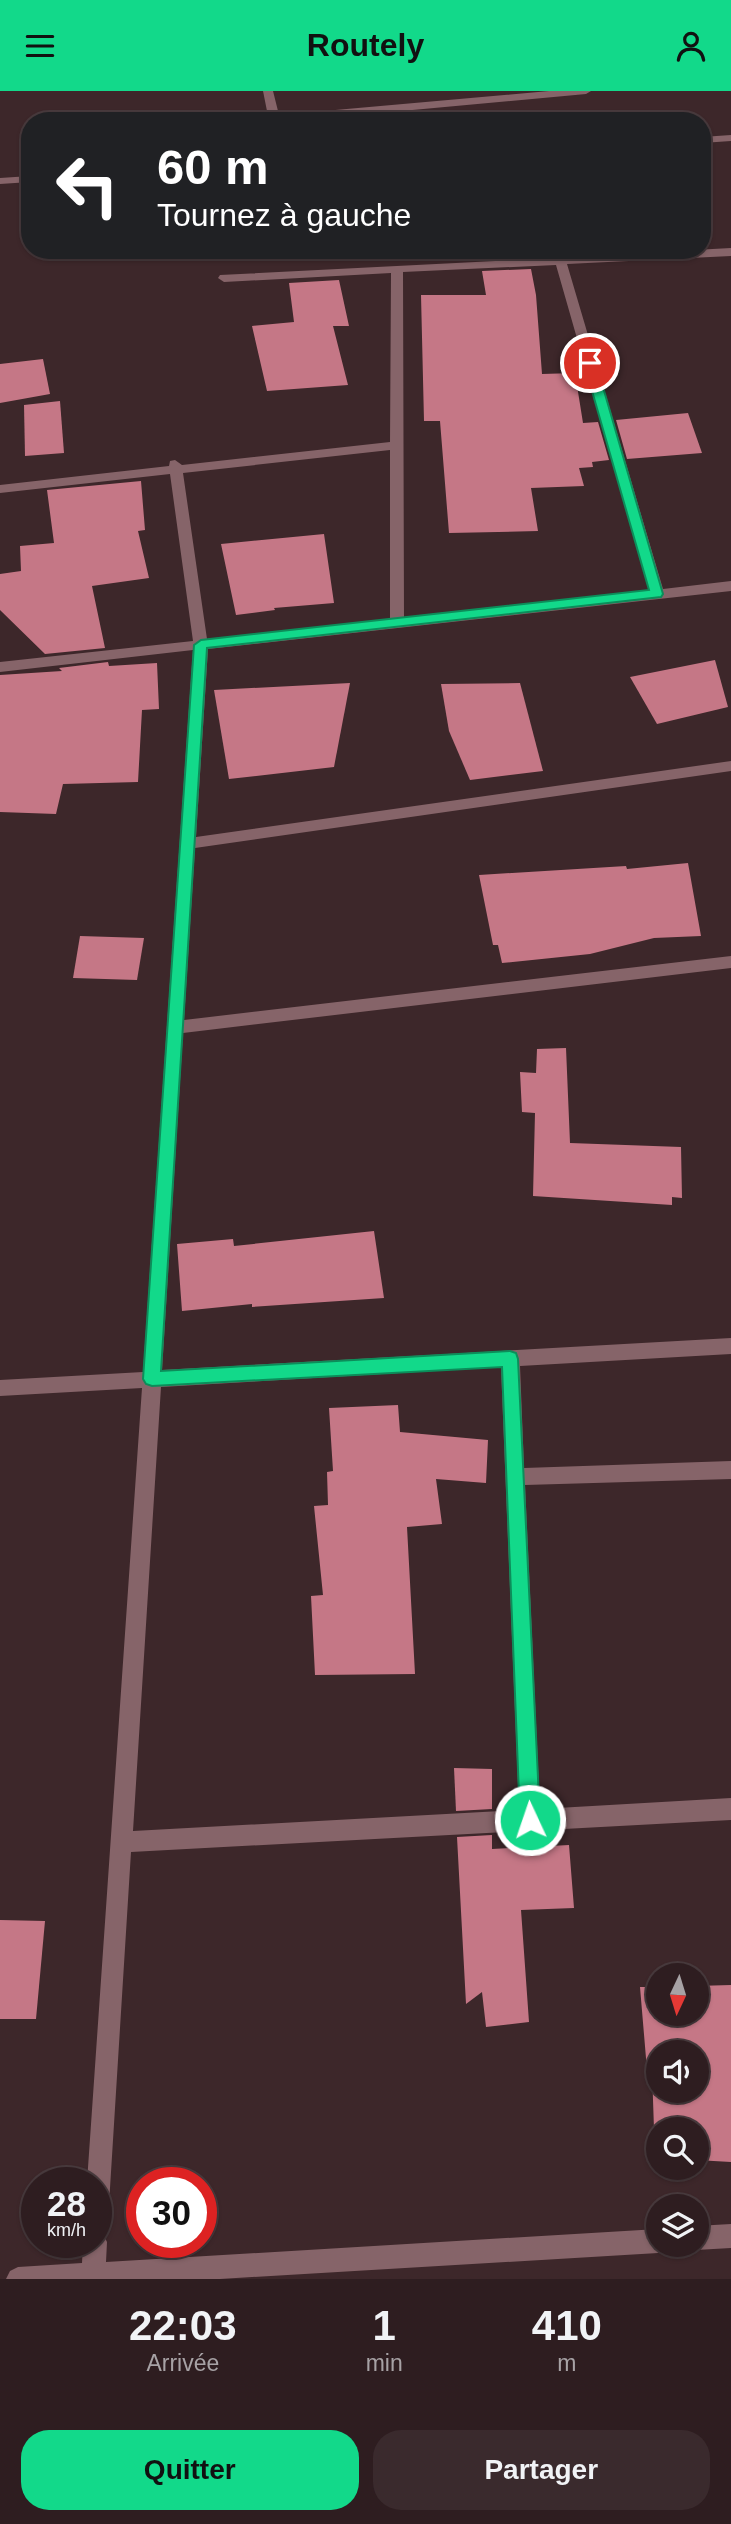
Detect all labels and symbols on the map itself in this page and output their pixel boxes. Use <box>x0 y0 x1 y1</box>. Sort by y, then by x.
pin <box>560 333 620 393</box>
position arrow <box>493 1783 567 1857</box>
north arrow <box>646 1963 709 2027</box>
speed limit sign: 30 <box>126 2167 217 2258</box>

